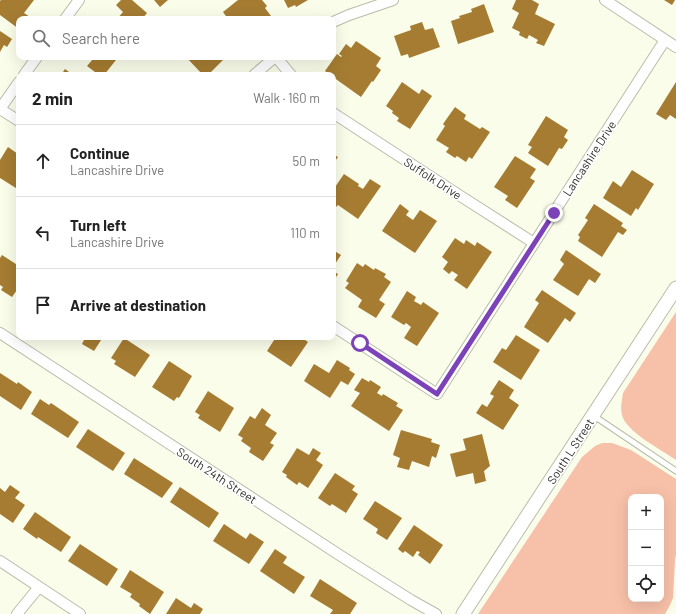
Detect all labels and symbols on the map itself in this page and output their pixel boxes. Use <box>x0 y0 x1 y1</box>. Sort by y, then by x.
street label: Lancashire Drive <box>559 118 619 198</box>
street label: Suffolk Drive <box>402 154 464 202</box>
route end <box>545 204 563 222</box>
route start <box>351 334 369 352</box>
street label: South L Street <box>544 416 596 486</box>
street label: South 24th Street <box>174 444 260 506</box>

